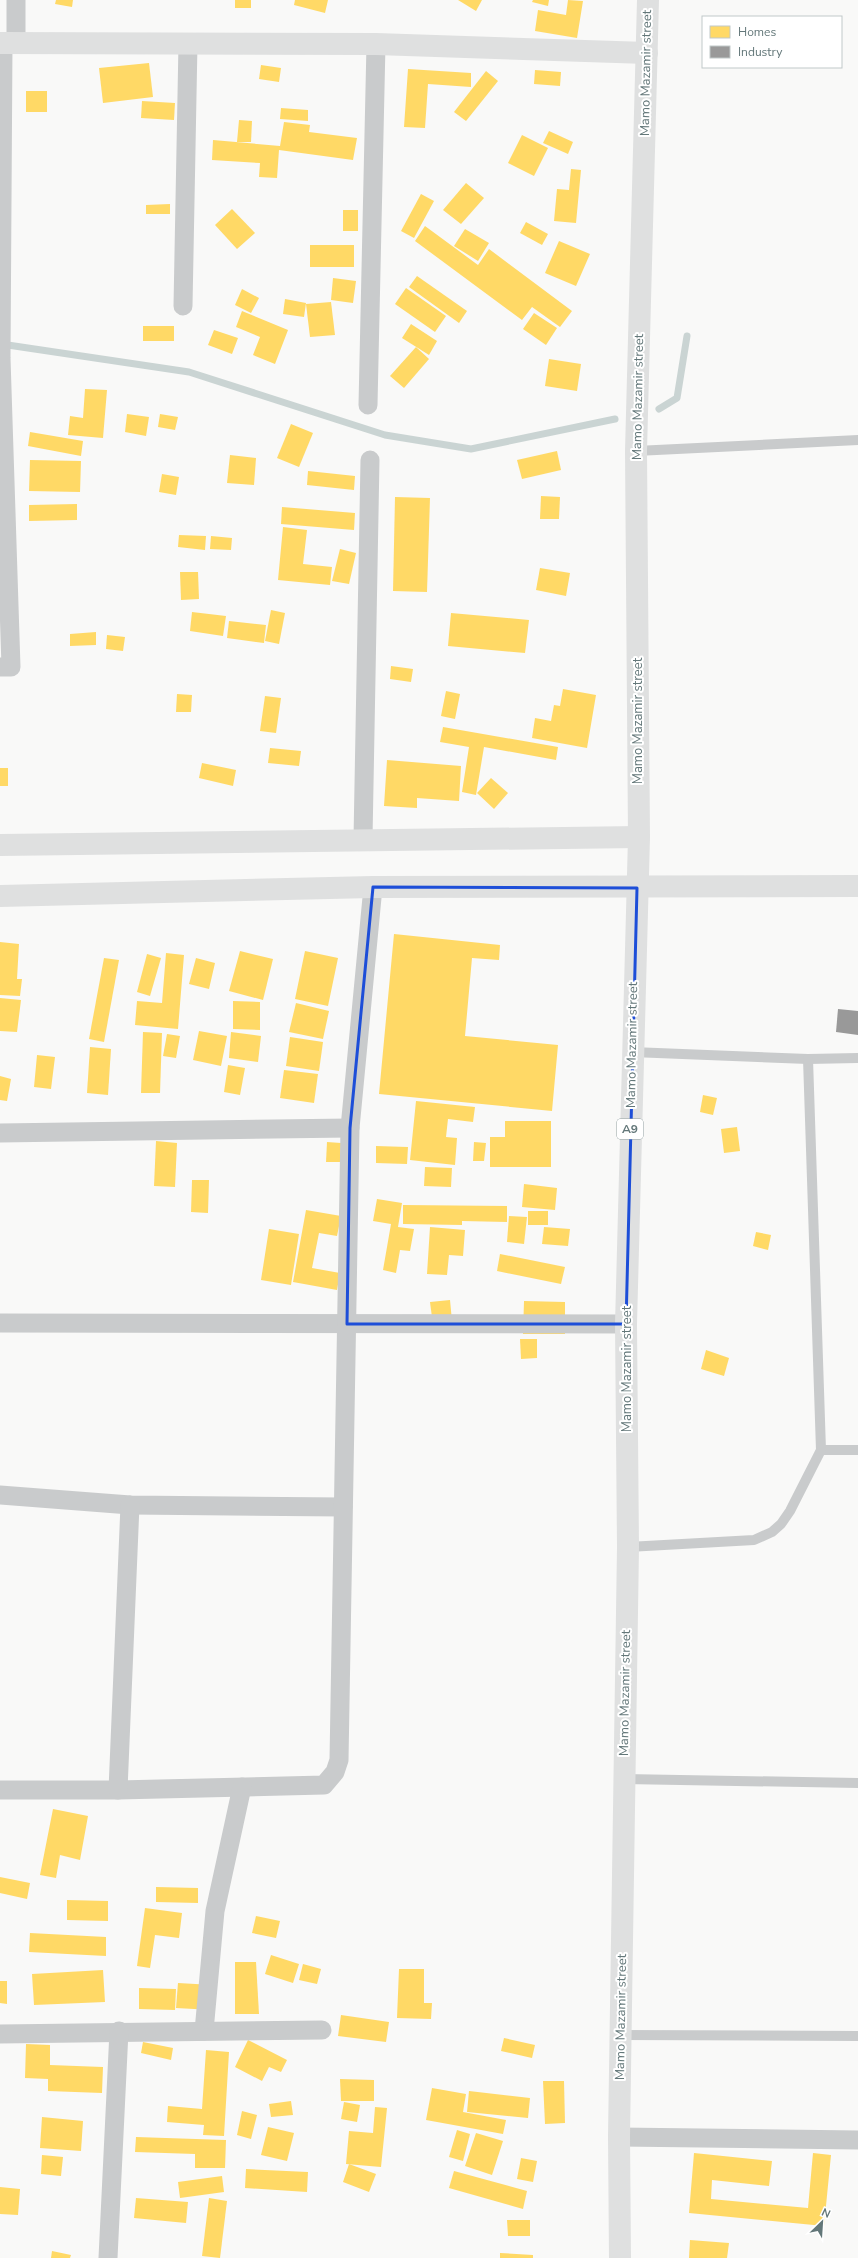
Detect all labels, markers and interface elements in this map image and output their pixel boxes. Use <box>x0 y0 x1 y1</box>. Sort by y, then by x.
street label: Mamo Mazamir street <box>636 9 656 136</box>
legend <box>702 16 842 68</box>
text: Homes <box>738 24 776 40</box>
text: Industry <box>738 44 783 60</box>
street label: Mamo Mazamir street <box>628 333 648 460</box>
street label: Mamo Mazamir street <box>629 657 647 784</box>
street label: Mamo Mazamir street <box>622 981 642 1108</box>
road number: A9 <box>617 1119 643 1139</box>
street label: Mamo Mazamir street <box>618 1305 636 1432</box>
street label: Mamo Mazamir street <box>615 1629 635 1756</box>
street label: Mamo Mazamir street <box>611 1953 631 2080</box>
north arrow <box>802 2202 842 2242</box>
text: N <box>819 2205 833 2222</box>

